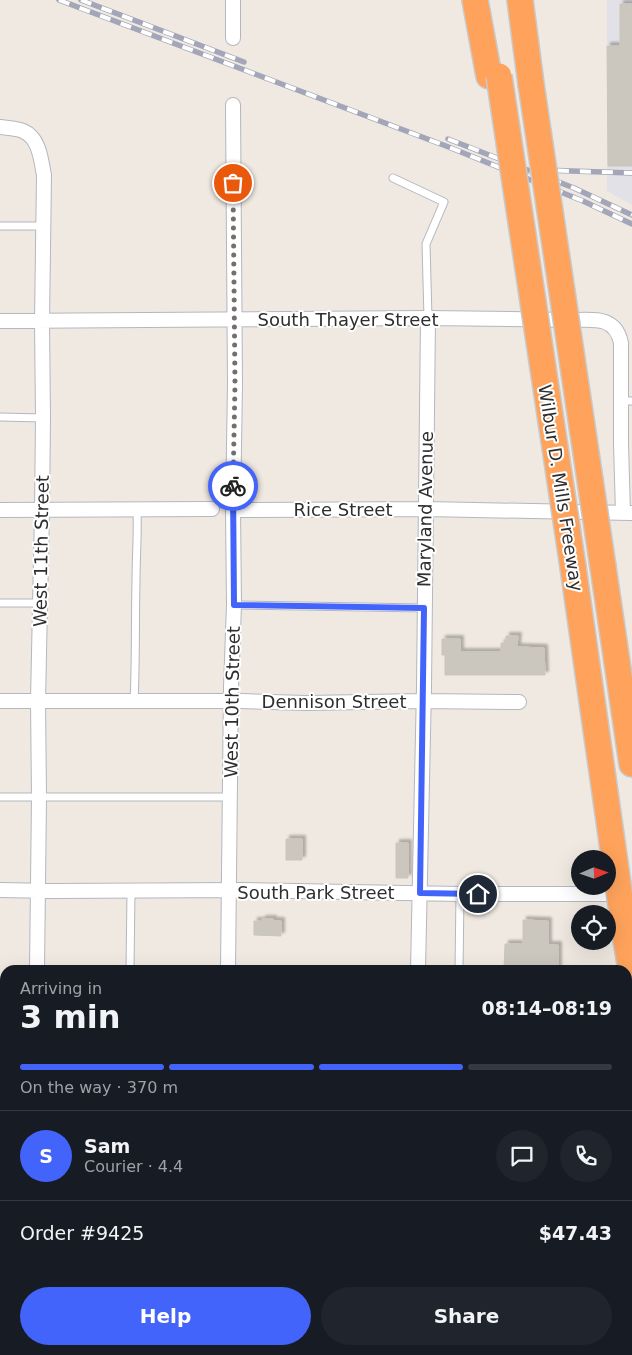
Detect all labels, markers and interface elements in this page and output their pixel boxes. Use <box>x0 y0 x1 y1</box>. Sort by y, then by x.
pin <box>212 162 254 204</box>
icon: bag <box>219 169 247 197</box>
street label: South Thayer Street <box>257 309 439 330</box>
street label: Wilbur D. Mills Freeway <box>534 383 588 593</box>
street label: Maryland Avenue <box>413 431 437 587</box>
courier <box>208 461 258 511</box>
icon: bike <box>219 472 247 500</box>
street label: West 11th Street <box>29 475 53 627</box>
street label: Rice Street <box>294 499 392 520</box>
street label: West 10th Street <box>220 626 244 778</box>
street label: Dennison Street <box>262 691 406 712</box>
north arrow <box>571 850 616 895</box>
map controls <box>571 850 616 950</box>
pin <box>457 873 499 915</box>
icon: home <box>464 880 492 908</box>
street label: South Park Street <box>237 882 395 903</box>
button: locate <box>571 905 616 950</box>
text: Arriving in <box>20 979 102 998</box>
text: 08:14–08:19 <box>482 997 612 1019</box>
text: 3 min <box>20 998 121 1036</box>
text: On the way · 370 m <box>20 1078 178 1097</box>
button: chat <box>496 1130 548 1182</box>
button: phone <box>560 1130 612 1182</box>
text: Sam <box>84 1135 130 1157</box>
text: S <box>39 1145 53 1167</box>
text: Courier · 4.4 <box>84 1157 183 1176</box>
text: Order #9425 <box>20 1222 144 1244</box>
text: $47.43 <box>539 1222 612 1244</box>
button: Help <box>20 1287 311 1345</box>
button: Share <box>321 1287 612 1345</box>

